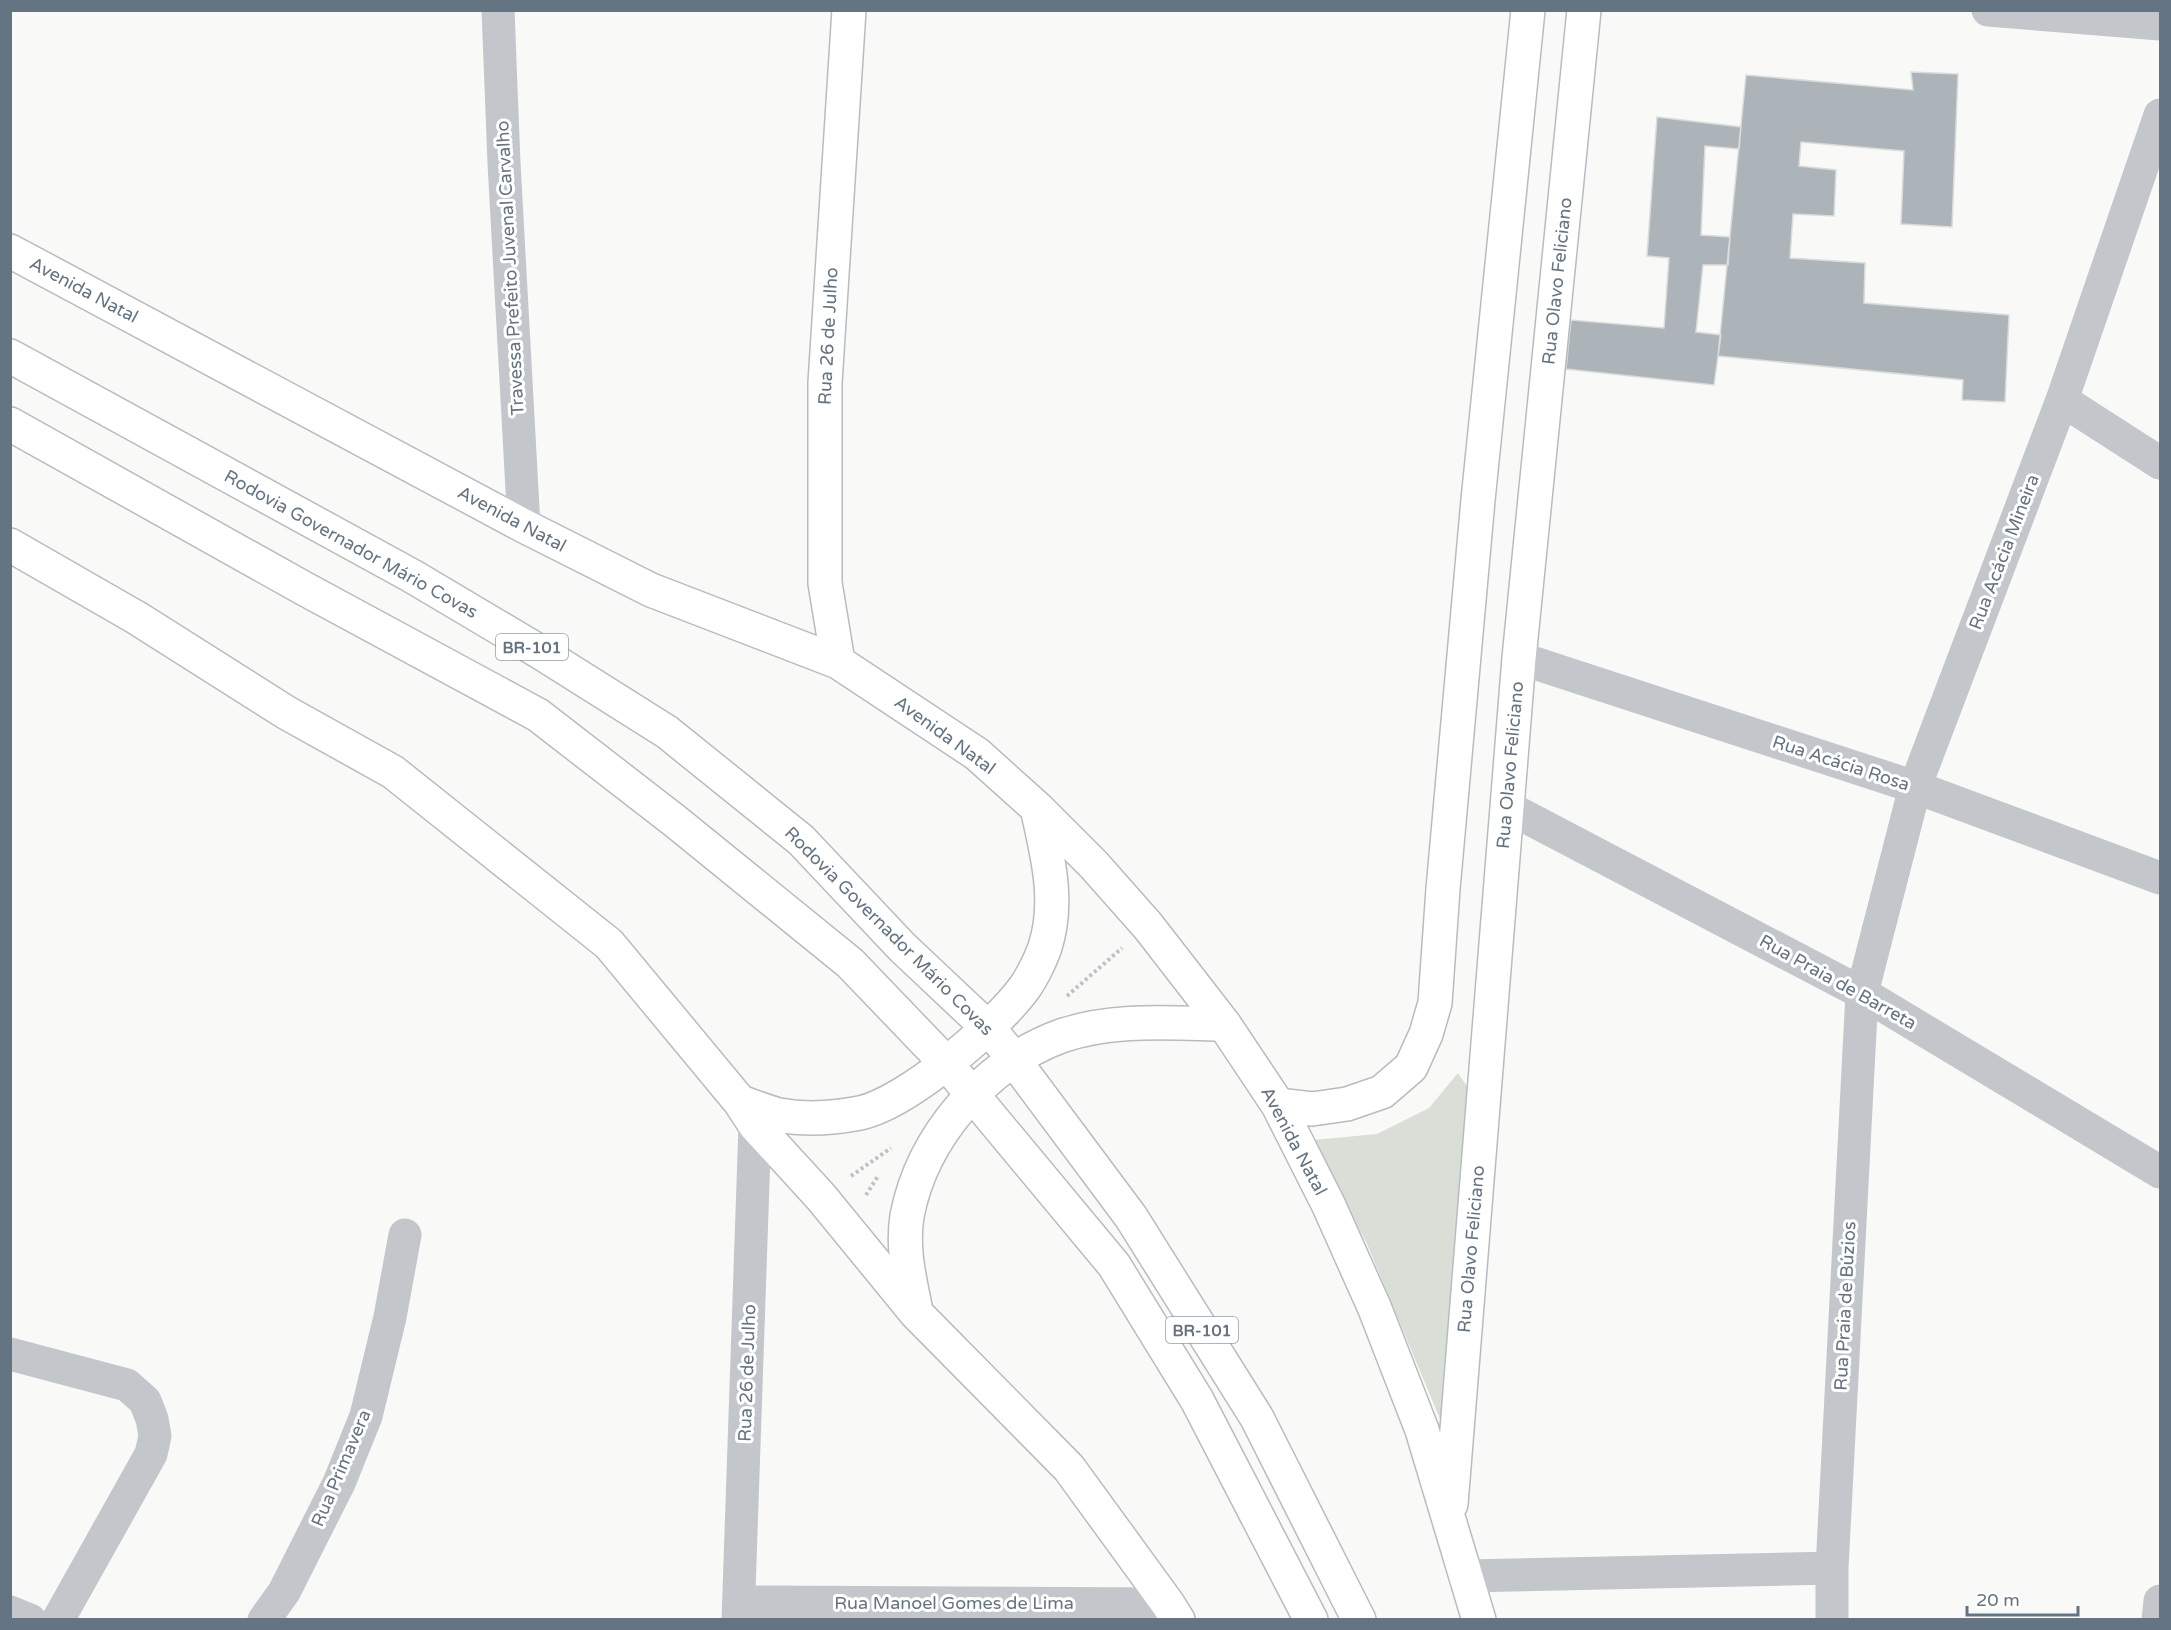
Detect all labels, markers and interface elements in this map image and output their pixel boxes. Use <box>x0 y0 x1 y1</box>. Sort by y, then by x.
street label: Travessa Prefeito Juvenal Carvalho <box>491 120 529 416</box>
street label: Rua Olavo Feliciano <box>1537 196 1577 366</box>
street label: Avenida Natal <box>26 252 142 328</box>
street label: Rua 26 de Julho <box>813 267 843 405</box>
street label: Rodovia Governador Mário Covas <box>220 465 482 623</box>
street label: Rua Acácia Mineira <box>1964 471 2044 633</box>
street label: Avenida Natal <box>454 481 570 557</box>
road number: BR-101 <box>496 634 568 660</box>
street label: Rua Olavo Feliciano <box>1492 680 1528 850</box>
street label: Avenida Natal <box>890 691 1000 779</box>
street label: Rua Acácia Rosa <box>1770 730 1912 796</box>
street label: Rodovia Governador Mário Covas <box>780 822 998 1040</box>
street label: Rua Praia de Barreta <box>1756 930 1920 1034</box>
street label: Avenida Natal <box>1256 1083 1332 1199</box>
street label: Rua Olavo Feliciano <box>1453 1164 1489 1334</box>
street label: Rua Praia de Búzios <box>1830 1221 1860 1391</box>
street label: Rua 26 de Julho <box>734 1304 760 1442</box>
road number: BR-101 <box>1166 1317 1238 1343</box>
street label: Rua Primavera <box>306 1406 376 1530</box>
scale bar <box>1967 1579 2078 1617</box>
text: 20 m <box>1976 1589 2020 1611</box>
street label: Rua Manoel Gomes de Lima <box>834 1592 1074 1614</box>

